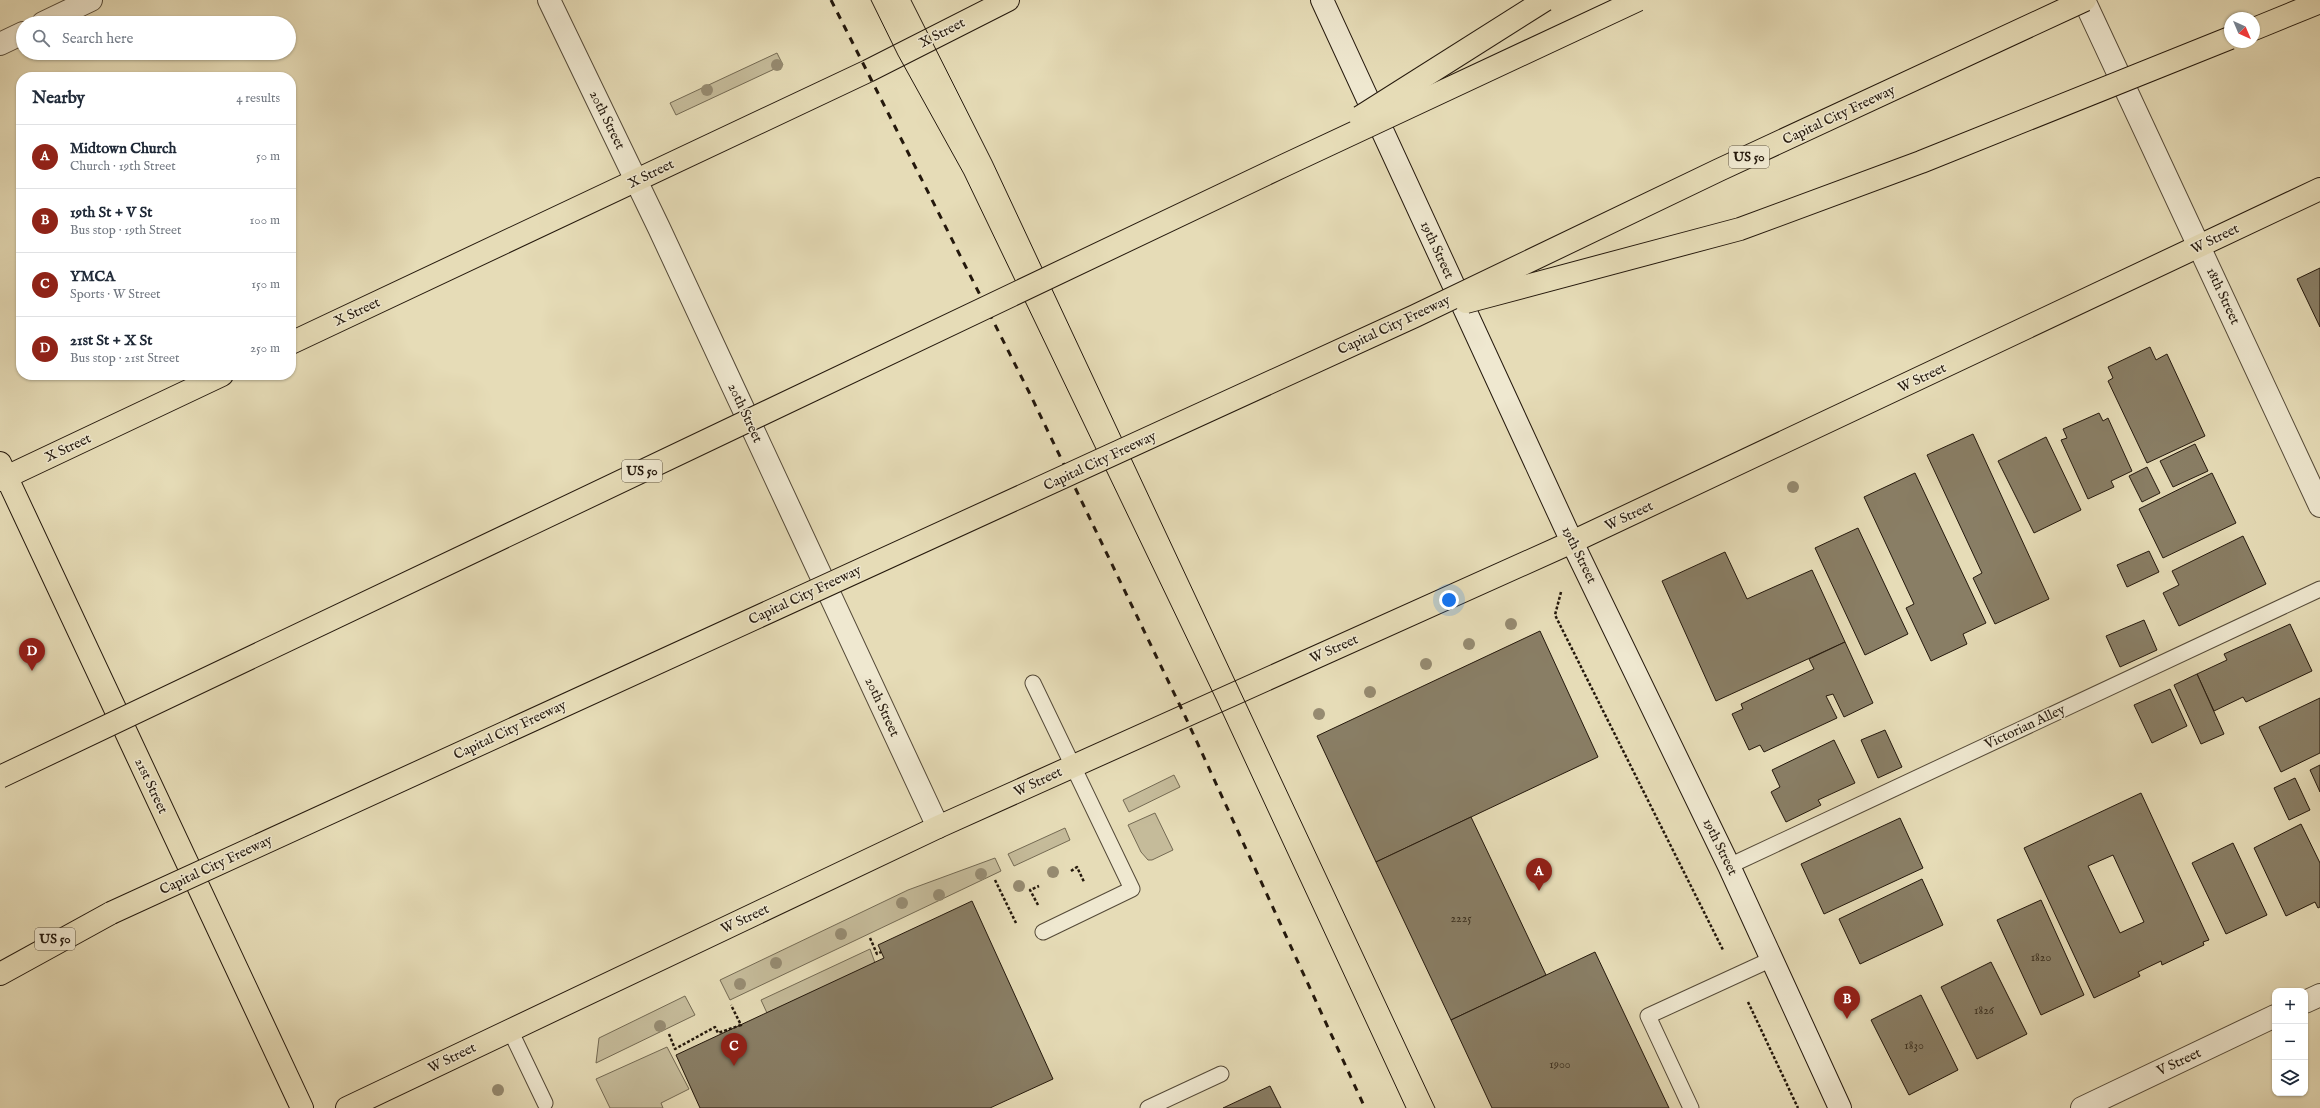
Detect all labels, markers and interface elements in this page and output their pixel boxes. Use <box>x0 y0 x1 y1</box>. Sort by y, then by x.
north arrow <box>2224 12 2260 48</box>
street label: X Street <box>916 14 968 52</box>
search box <box>16 16 296 60</box>
icon: search <box>30 27 52 49</box>
text: Search here <box>62 29 133 48</box>
street label: Capital City Freeway <box>1780 81 1898 149</box>
street label: 20th Street <box>585 87 629 153</box>
text: Nearby <box>32 88 85 109</box>
text: 4 results <box>236 90 280 107</box>
text: Midtown Church <box>70 139 177 158</box>
road number: US 50 <box>1729 146 1769 168</box>
text: A <box>41 148 49 165</box>
text: 50 m <box>256 148 280 165</box>
street label: X Street <box>625 155 677 193</box>
text: Church · 19th Street <box>70 158 176 175</box>
text: 19th St + V St <box>70 203 152 222</box>
text: B <box>41 212 49 229</box>
text: 100 m <box>250 212 280 229</box>
street label: 19th Street <box>1416 218 1458 282</box>
street label: W Street <box>2188 220 2242 258</box>
text: Bus stop · 19th Street <box>70 222 181 239</box>
street label: 18th Street <box>2202 265 2244 328</box>
text: YMCA <box>70 267 115 286</box>
text: C <box>40 276 50 293</box>
text: 150 m <box>251 276 280 293</box>
text: Sports · W Street <box>70 286 161 303</box>
street label: Capital City Freeway <box>1335 291 1453 359</box>
street label: X Street <box>331 293 383 331</box>
text: 21st St + X St <box>70 331 152 350</box>
text: D <box>40 340 50 357</box>
text: 250 m <box>250 340 280 357</box>
text: Bus stop · 21st Street <box>70 350 179 367</box>
street label: W Street <box>1895 359 1949 397</box>
street label: 20th Street <box>723 380 767 446</box>
street label: Capital City Freeway <box>1041 427 1159 495</box>
street label: X Street <box>42 429 94 467</box>
road number: US 50 <box>622 460 662 482</box>
street label: W Street <box>1602 497 1656 535</box>
street label: 19th Street <box>1557 523 1601 587</box>
street label: Capital City Freeway <box>746 561 864 629</box>
your location <box>1439 590 1459 610</box>
street label: W Street <box>1307 630 1361 668</box>
pin: D <box>19 638 45 671</box>
street label: 20th Street <box>860 674 904 740</box>
street label: Capital City Freeway <box>451 696 569 764</box>
street label: Victorian Alley <box>1981 700 2068 754</box>
street label: 21st Street <box>130 755 172 817</box>
street label: W Street <box>1011 763 1065 801</box>
street label: 19th Street <box>1698 815 1742 879</box>
street label: Capital City Freeway <box>157 831 275 899</box>
pin: A <box>1526 858 1552 891</box>
street label: W Street <box>718 900 772 938</box>
house number: 2225 <box>1450 911 1472 926</box>
road number: US 50 <box>35 928 75 950</box>
house number: 1820 <box>2031 950 2051 965</box>
pin: B <box>1834 986 1860 1019</box>
map controls <box>2272 988 2308 1096</box>
button: + <box>2272 988 2308 1024</box>
house number: 1826 <box>1974 1003 1995 1018</box>
button: − <box>2272 1024 2308 1060</box>
pin: C <box>721 1033 747 1066</box>
house number: 1830 <box>1904 1038 1924 1053</box>
street label: W Street <box>425 1039 479 1077</box>
street label: V Street <box>2153 1044 2204 1081</box>
house number: 1900 <box>1549 1057 1571 1072</box>
button: layers <box>2272 1060 2308 1096</box>

